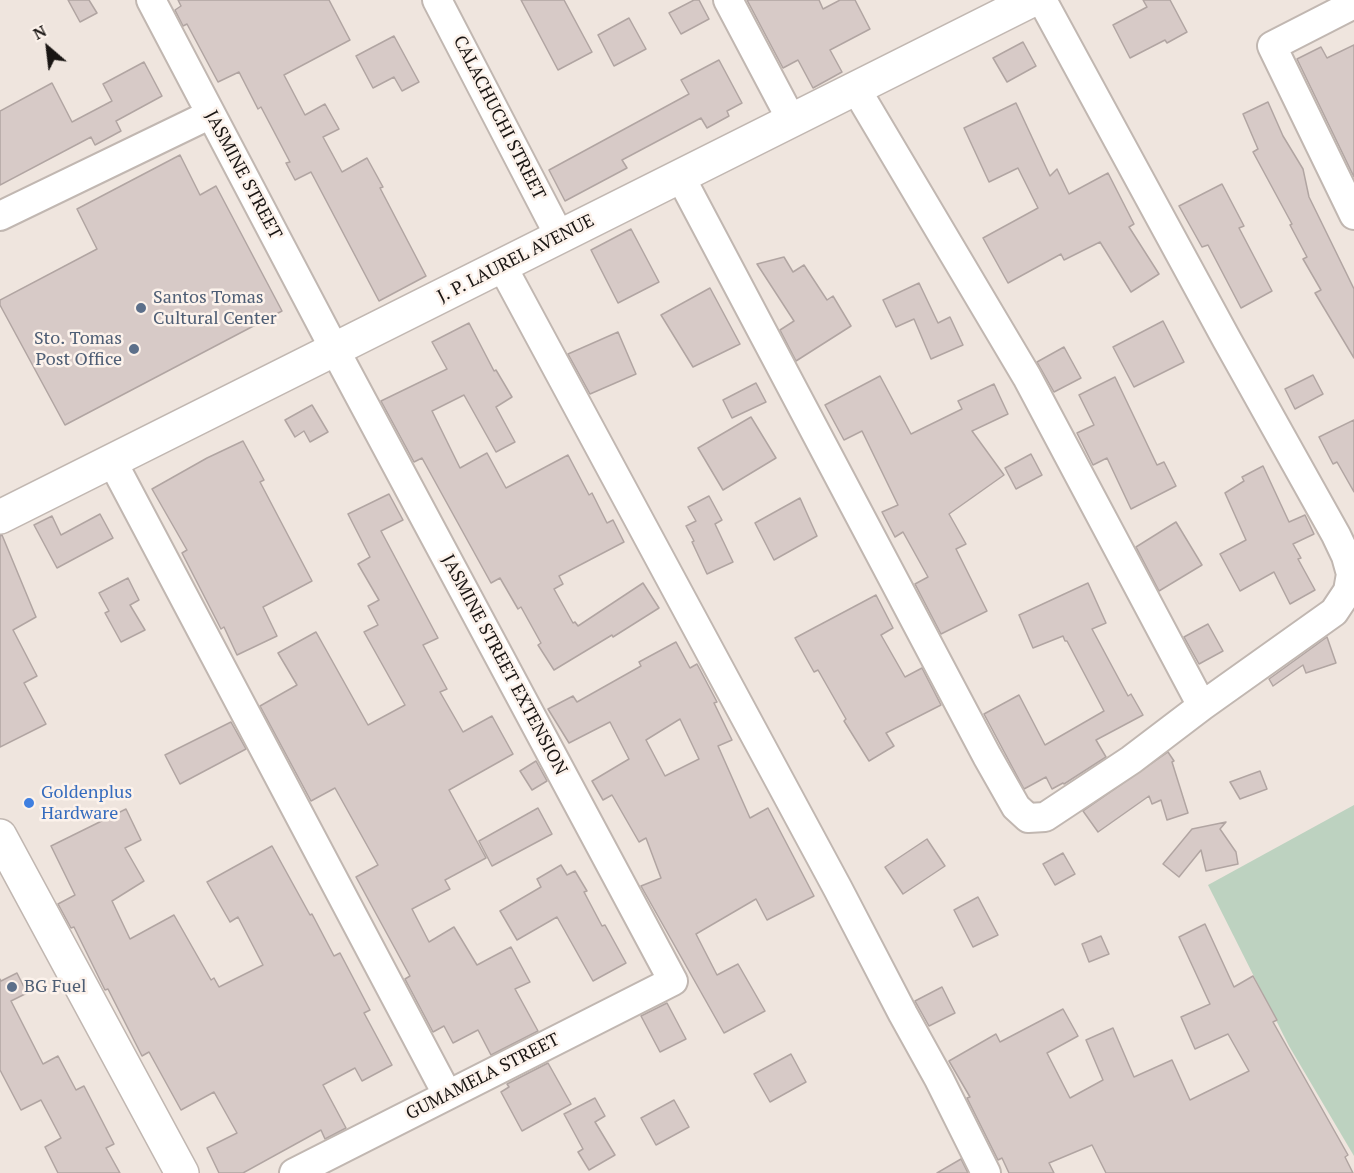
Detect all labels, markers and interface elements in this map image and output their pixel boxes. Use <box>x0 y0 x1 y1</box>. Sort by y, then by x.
north arrow <box>18 18 78 78</box>
text: N <box>29 20 50 45</box>
street label: CALACHUCHI STREET <box>448 32 550 204</box>
street label: JASMINE STREET <box>200 107 286 243</box>
street label: J. P. LAUREL AVENUE <box>434 210 598 308</box>
place label: Santos Tomas Cultural Center <box>153 287 277 330</box>
marker: Santos Tomas Cultural Center <box>134 301 148 315</box>
place label: Sto. Tomas Post Office <box>34 328 122 370</box>
marker: Sto. Tomas Post Office <box>127 342 141 356</box>
street label: JASMINE STREET EXTENSION <box>437 551 571 779</box>
place label: Goldenplus Hardware <box>41 782 132 824</box>
marker: Goldenplus Hardware <box>22 796 36 810</box>
place label: BG Fuel <box>24 976 86 998</box>
marker: BG Fuel <box>5 980 19 994</box>
street label: GUMAMELA STREET <box>403 1029 563 1125</box>

